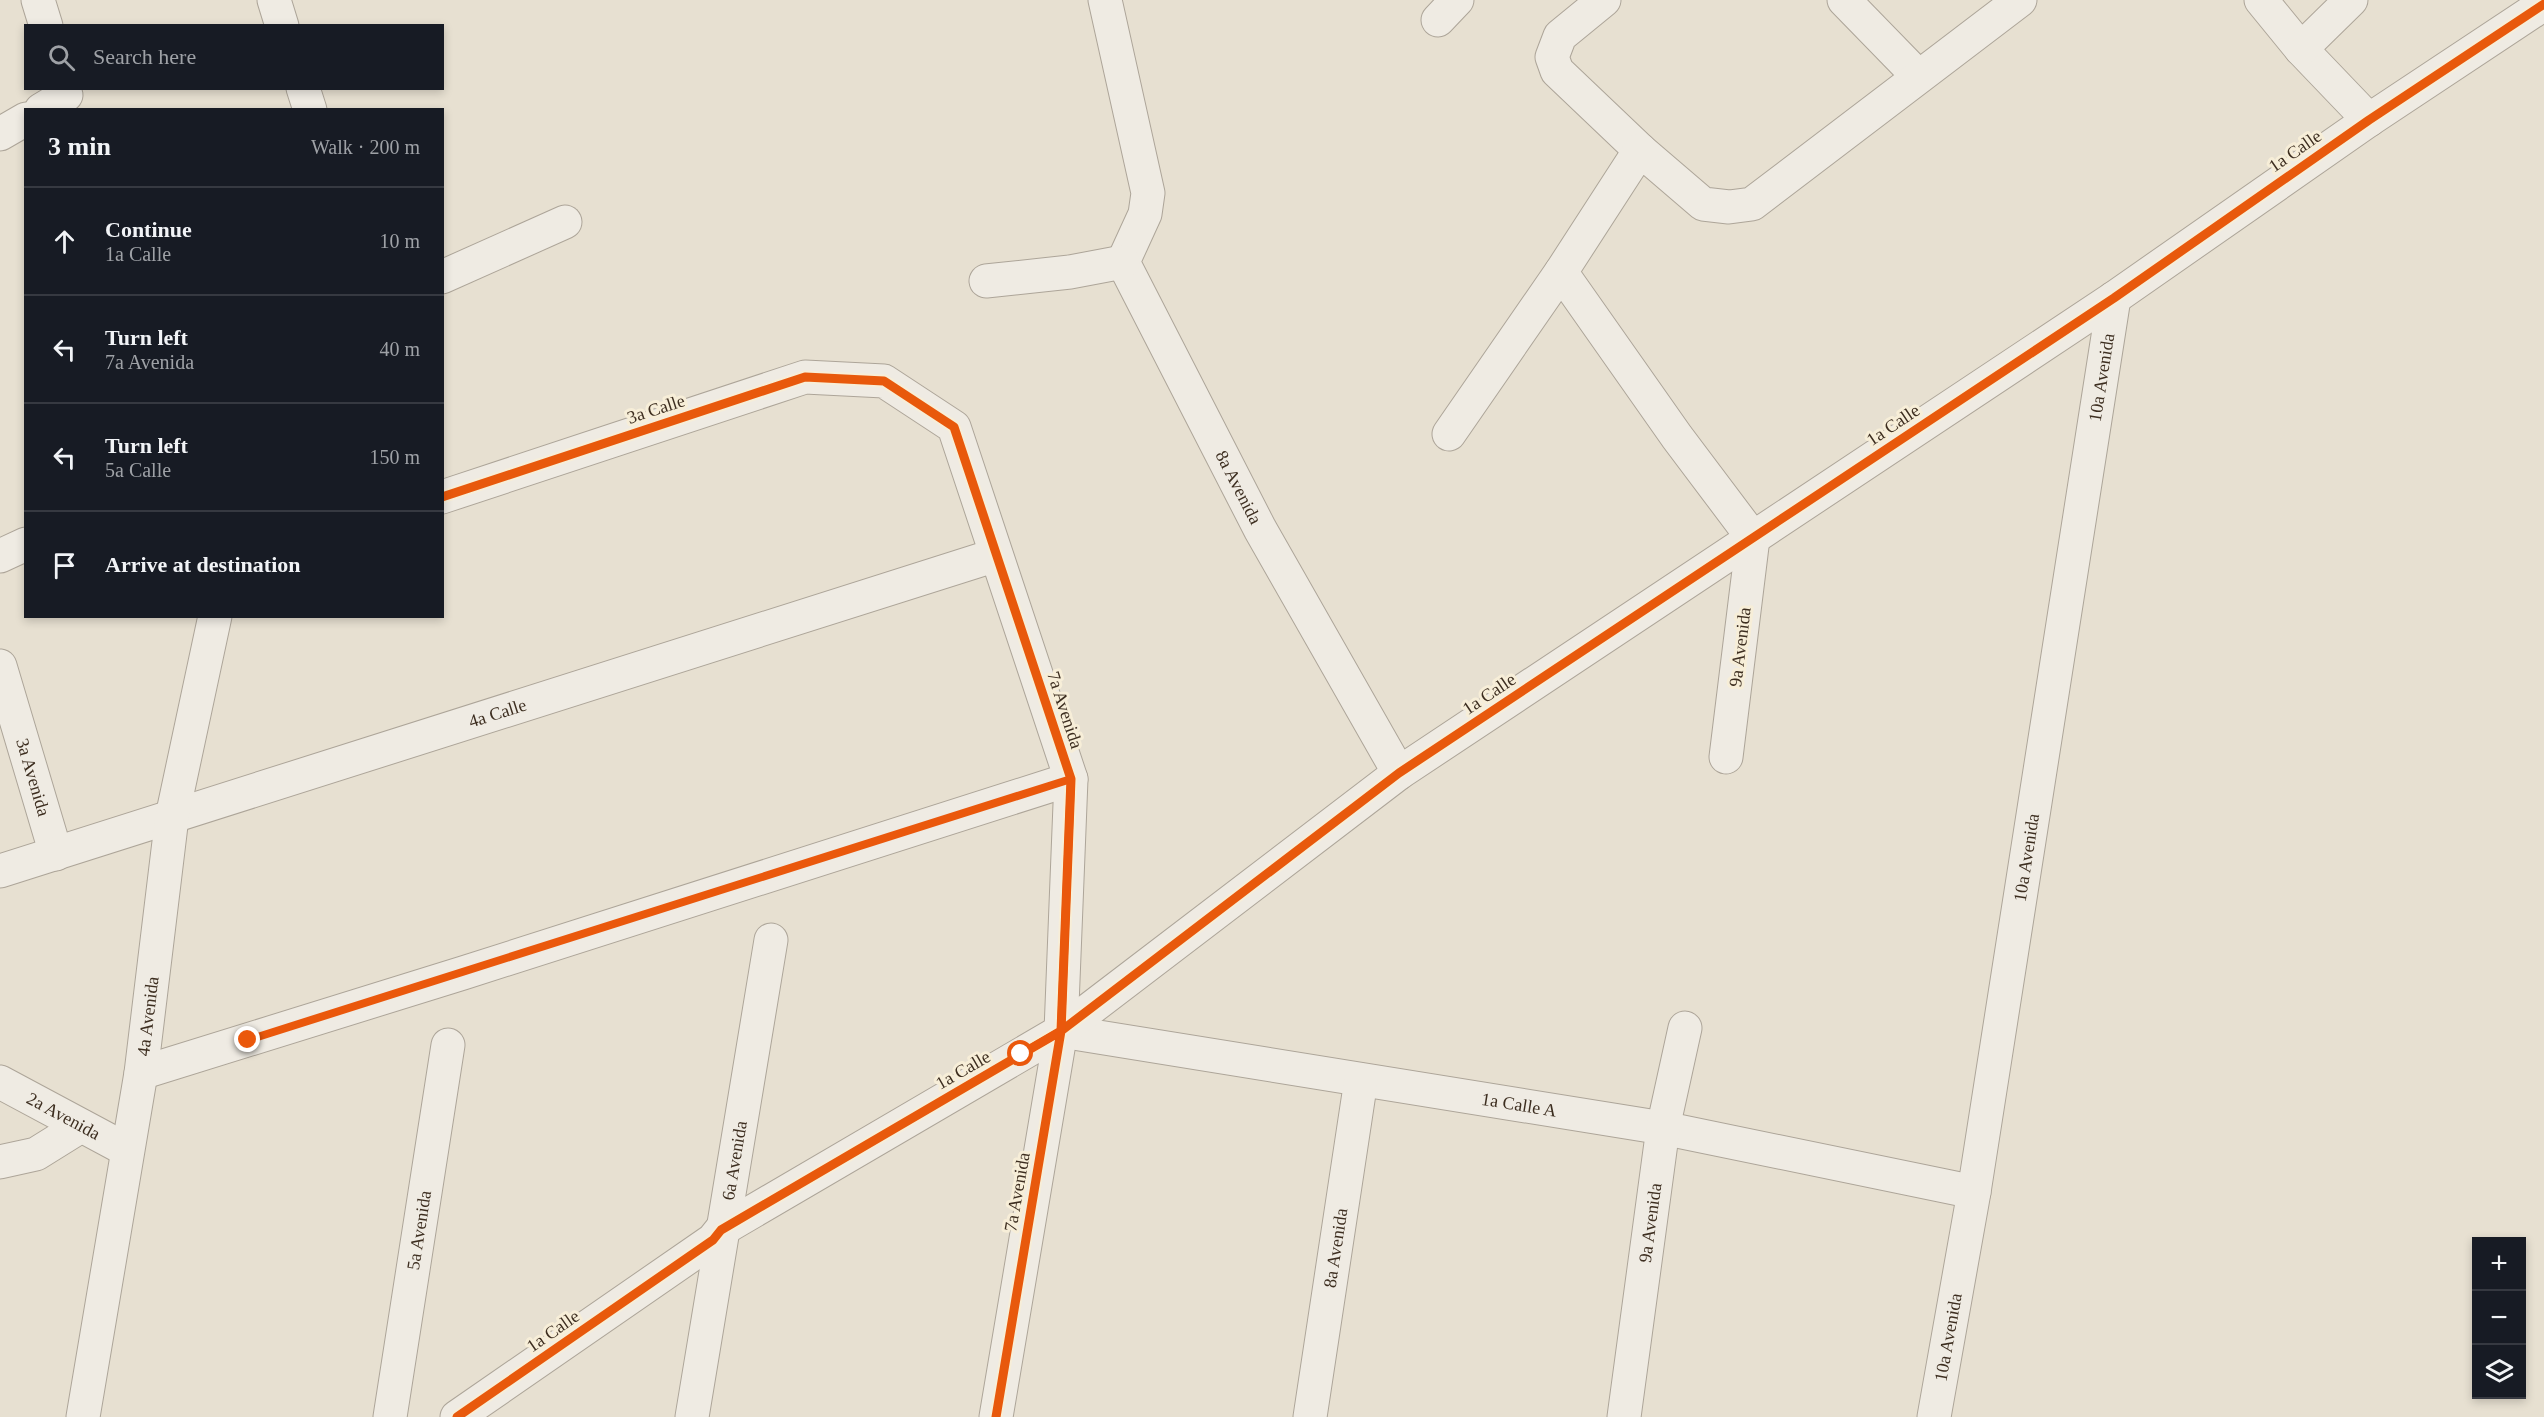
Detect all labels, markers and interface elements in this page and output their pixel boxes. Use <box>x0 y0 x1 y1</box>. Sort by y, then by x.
search box <box>24 24 444 90</box>
icon: search <box>45 41 78 74</box>
text: Search here <box>93 44 196 69</box>
street label: 1a Calle <box>2265 126 2325 176</box>
text: 3 min <box>48 132 111 161</box>
text: Walk · 200 m <box>311 136 420 158</box>
text: Continue <box>105 217 192 242</box>
icon: ahead <box>48 225 81 258</box>
text: 10 m <box>379 230 420 252</box>
text: 1a Calle <box>105 243 171 265</box>
text: Turn left <box>105 325 188 350</box>
street label: 10a Avenida <box>2085 332 2118 423</box>
icon: left <box>48 333 81 366</box>
text: 40 m <box>379 338 420 360</box>
text: 7a Avenida <box>105 351 194 373</box>
street label: 3a Calle <box>625 390 687 428</box>
street label: 1a Calle <box>1863 400 1923 450</box>
text: Turn left <box>105 433 188 458</box>
icon: left <box>48 441 81 474</box>
text: 150 m <box>369 446 420 468</box>
street label: 8a Avenida <box>1211 447 1266 528</box>
text: 5a Calle <box>105 459 171 481</box>
icon: arrive <box>48 549 81 582</box>
text: Arrive at destination <box>105 552 301 577</box>
street label: 9a Avenida <box>1725 606 1755 688</box>
street label: 7a Avenida <box>1043 669 1087 751</box>
street label: 1a Calle <box>1459 669 1519 719</box>
street label: 4a Calle <box>466 695 529 732</box>
street label: 3a Avenida <box>12 736 54 818</box>
street label: 10a Avenida <box>2010 812 2043 903</box>
street label: 4a Avenida <box>133 975 163 1057</box>
route end <box>234 1026 260 1052</box>
route start <box>1007 1040 1033 1066</box>
street label: 1a Calle <box>932 1046 994 1094</box>
street label: 2a Avenida <box>23 1088 104 1144</box>
street label: 1a Calle A <box>1480 1089 1558 1121</box>
street label: 6a Avenida <box>718 1119 751 1202</box>
street label: 7a Avenida <box>1000 1151 1034 1233</box>
street label: 9a Avenida <box>1635 1182 1665 1264</box>
street label: 5a Avenida <box>403 1189 435 1271</box>
street label: 8a Avenida <box>1320 1207 1351 1289</box>
map controls <box>2472 1237 2526 1399</box>
button: + <box>2472 1237 2526 1291</box>
button: − <box>2472 1291 2526 1345</box>
street label: 10a Avenida <box>1931 1292 1966 1383</box>
street label: 1a Calle <box>523 1306 583 1356</box>
button: layers <box>2472 1345 2526 1399</box>

